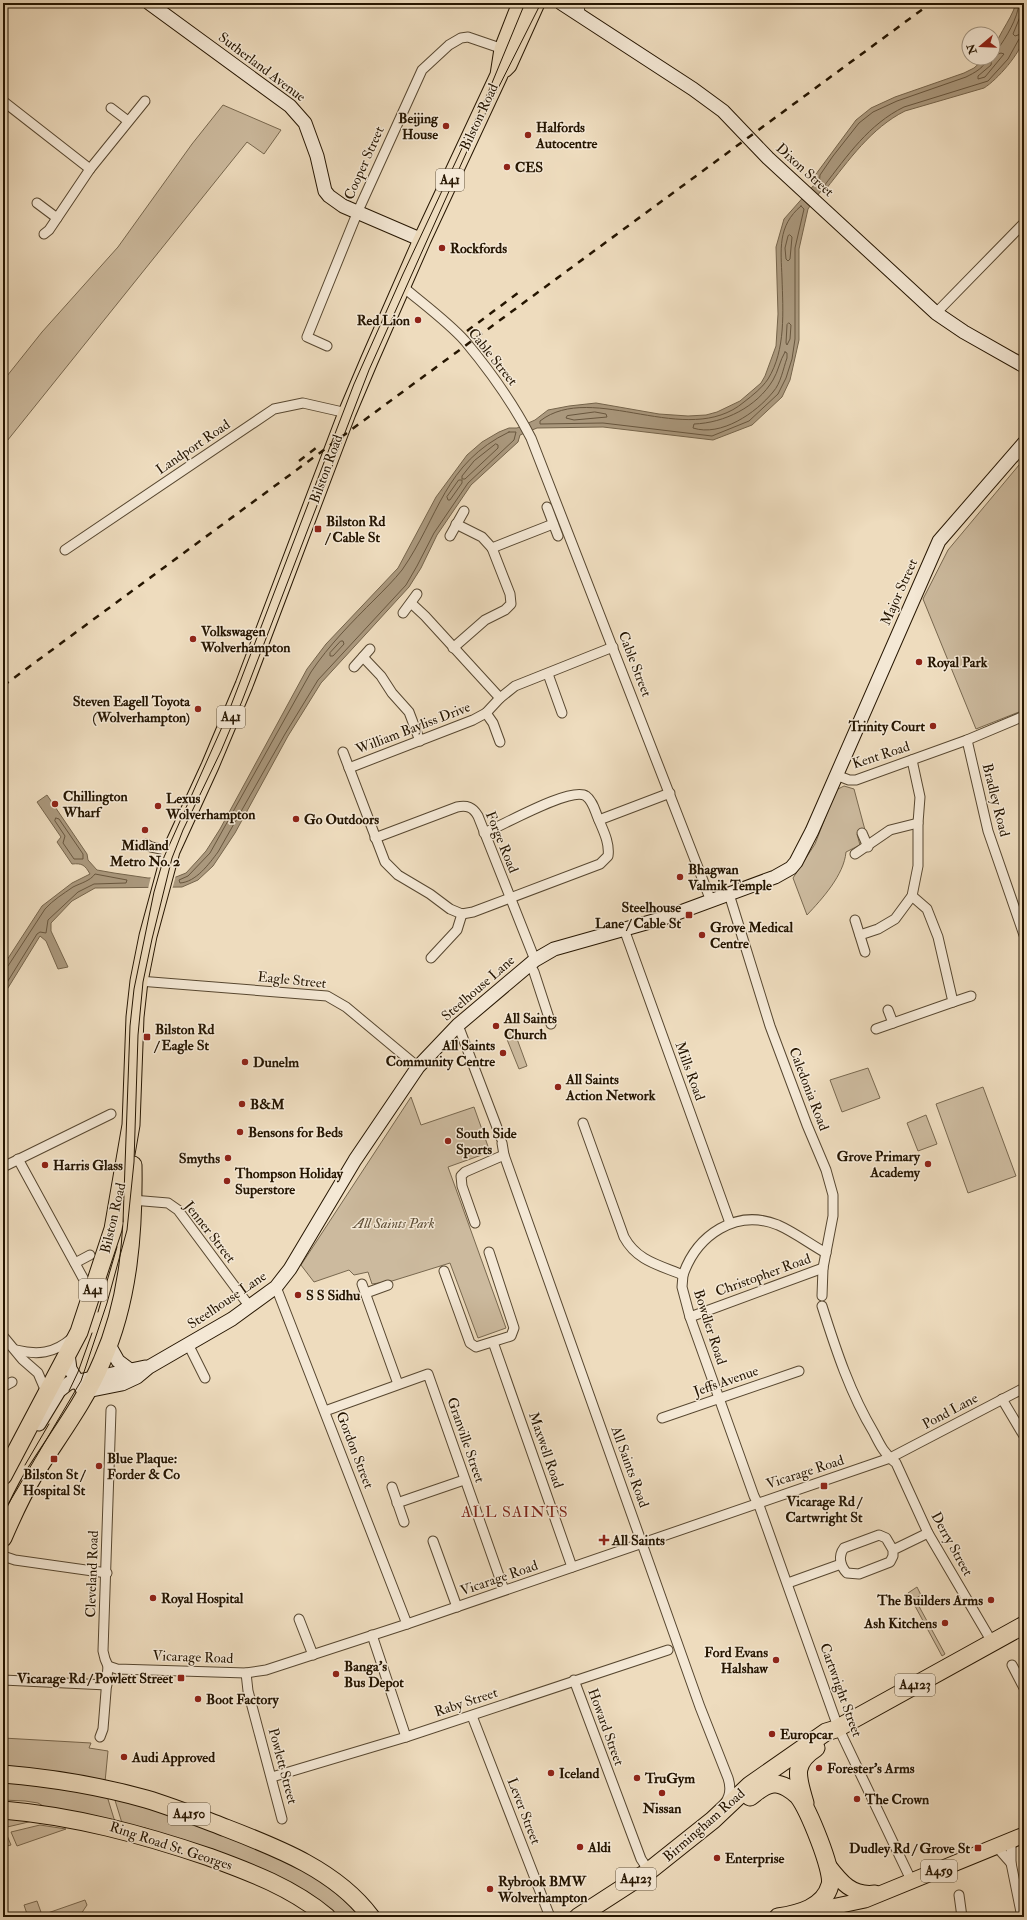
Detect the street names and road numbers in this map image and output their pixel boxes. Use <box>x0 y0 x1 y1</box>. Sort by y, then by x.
street label: Sutherland Avenue <box>215 29 309 105</box>
street label: Bilston Road <box>456 81 502 153</box>
street label: Cooper Street <box>340 123 389 203</box>
street label: Dixon Street <box>773 140 838 201</box>
road number: A41 <box>436 169 464 191</box>
street label: Cable Street <box>465 325 522 389</box>
street label: Landport Road <box>153 416 234 479</box>
street label: Bilston Road <box>306 432 346 506</box>
street label: Major Street <box>877 556 921 628</box>
street label: Cable Street <box>615 629 655 700</box>
street label: William Bayliss Drive <box>352 698 473 759</box>
road number: A41 <box>217 706 245 728</box>
street label: Kent Road <box>850 738 912 772</box>
street label: Bradley Road <box>978 762 1013 839</box>
street label: Forge Road <box>482 809 522 876</box>
street label: Steelhouse Lane <box>438 951 518 1024</box>
street label: Eagle Street <box>257 968 328 992</box>
street label: Mills Road <box>672 1039 709 1103</box>
street label: Caledonia Road <box>785 1045 833 1133</box>
street label: Bilston Road <box>97 1181 129 1255</box>
street label: Jenner Street <box>180 1197 240 1267</box>
street label: Christopher Road <box>713 1250 813 1301</box>
street label: Steelhouse Lane <box>184 1267 270 1333</box>
road number: A41 <box>79 1279 107 1301</box>
street label: Bowdler Road <box>690 1287 730 1367</box>
street label: Jeffs Avenue <box>690 1362 761 1400</box>
street label: Pond Lane <box>919 1389 981 1433</box>
street label: Granville Street <box>443 1395 489 1485</box>
street label: Gordon Street <box>333 1409 378 1491</box>
street label: Maxwell Road <box>525 1410 567 1490</box>
street label: All Saints Road <box>607 1423 653 1510</box>
street label: Vicarage Road <box>764 1451 846 1493</box>
street label: Derry Street <box>927 1509 977 1580</box>
street label: Cleveland Road <box>82 1530 102 1618</box>
street label: Vicarage Road <box>458 1557 540 1599</box>
street label: Cartwright Street <box>816 1641 866 1740</box>
street label: Vicarage Road <box>152 1647 234 1667</box>
road number: A4123 <box>895 1674 935 1696</box>
street label: Raby Street <box>432 1684 500 1721</box>
street label: Howard Street <box>584 1686 628 1768</box>
street label: Powlett Street <box>265 1726 301 1806</box>
street label: Lever Street <box>504 1775 545 1847</box>
street label: Birmingham Road <box>660 1785 748 1865</box>
road number: A4150 <box>168 1803 210 1825</box>
street label: Ring Road St. Georges <box>107 1818 235 1874</box>
road number: A459 <box>921 1860 957 1882</box>
road number: A4123 <box>616 1868 656 1890</box>

